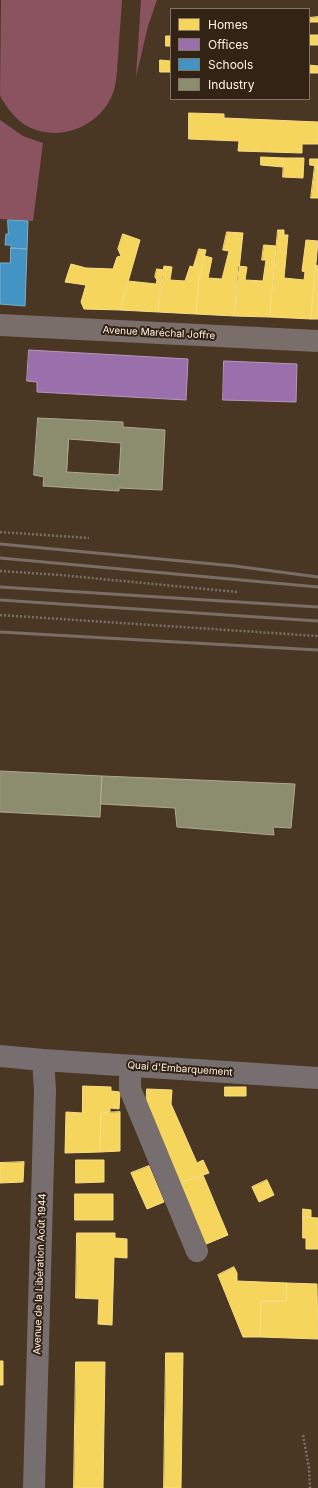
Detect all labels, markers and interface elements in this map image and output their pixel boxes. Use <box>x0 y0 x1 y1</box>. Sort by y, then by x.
legend <box>170 8 310 100</box>
text: Homes <box>208 17 248 32</box>
text: Offices <box>208 37 249 52</box>
text: Schools <box>208 57 253 72</box>
text: Industry <box>208 77 254 92</box>
street label: Avenue Maréchal Joffre <box>102 324 216 342</box>
street label: Quai d'Embarquement <box>127 1059 233 1079</box>
street label: Avenue de la Libération Août 1944 <box>31 1193 49 1355</box>

